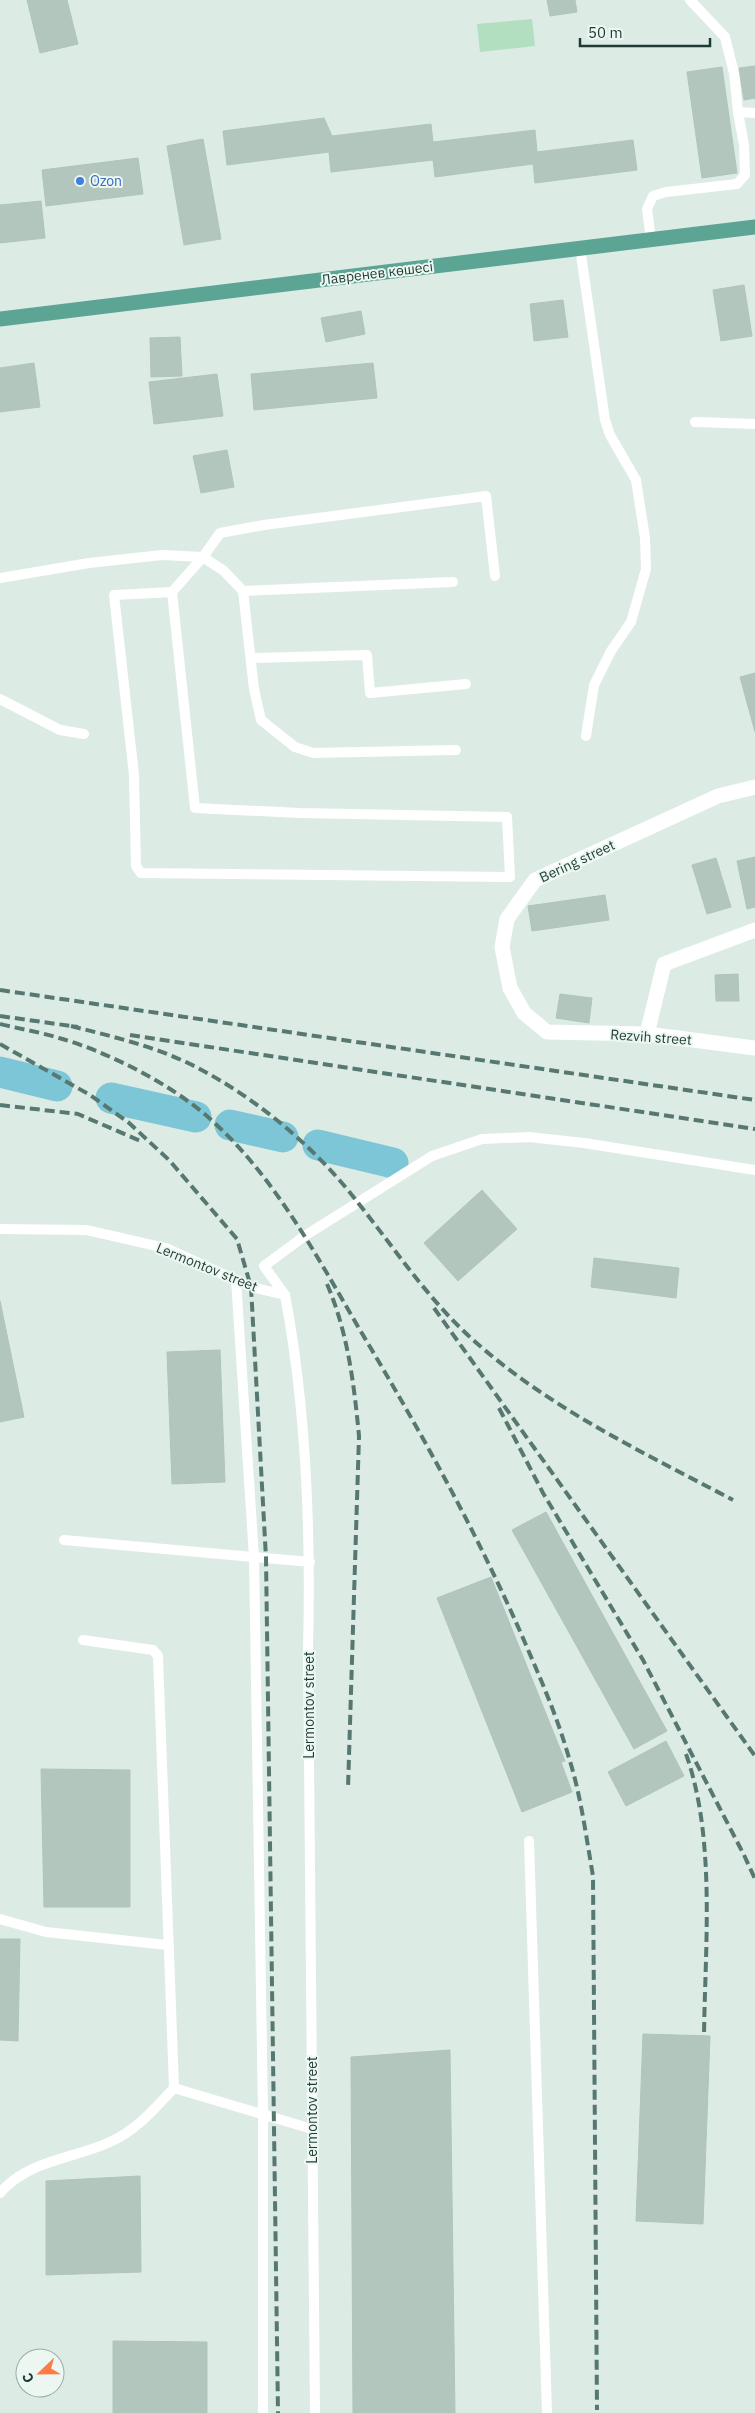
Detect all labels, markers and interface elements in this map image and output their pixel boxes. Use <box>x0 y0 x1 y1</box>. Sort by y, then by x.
scale bar <box>580 15 710 47</box>
text: 50 m <box>588 23 623 42</box>
place label: Ozon <box>90 172 122 190</box>
marker: Ozon <box>74 175 86 187</box>
street label: Лавренев көшесі <box>320 257 434 289</box>
street label: Bering street <box>536 836 618 886</box>
street label: Rezvih street <box>610 1025 692 1049</box>
street label: Lermontov street <box>154 1239 260 1296</box>
street label: Lermontov street <box>300 1651 318 1759</box>
street label: Lermontov street <box>303 2056 321 2164</box>
north arrow <box>15 2348 65 2398</box>
text: С <box>18 2370 38 2385</box>

